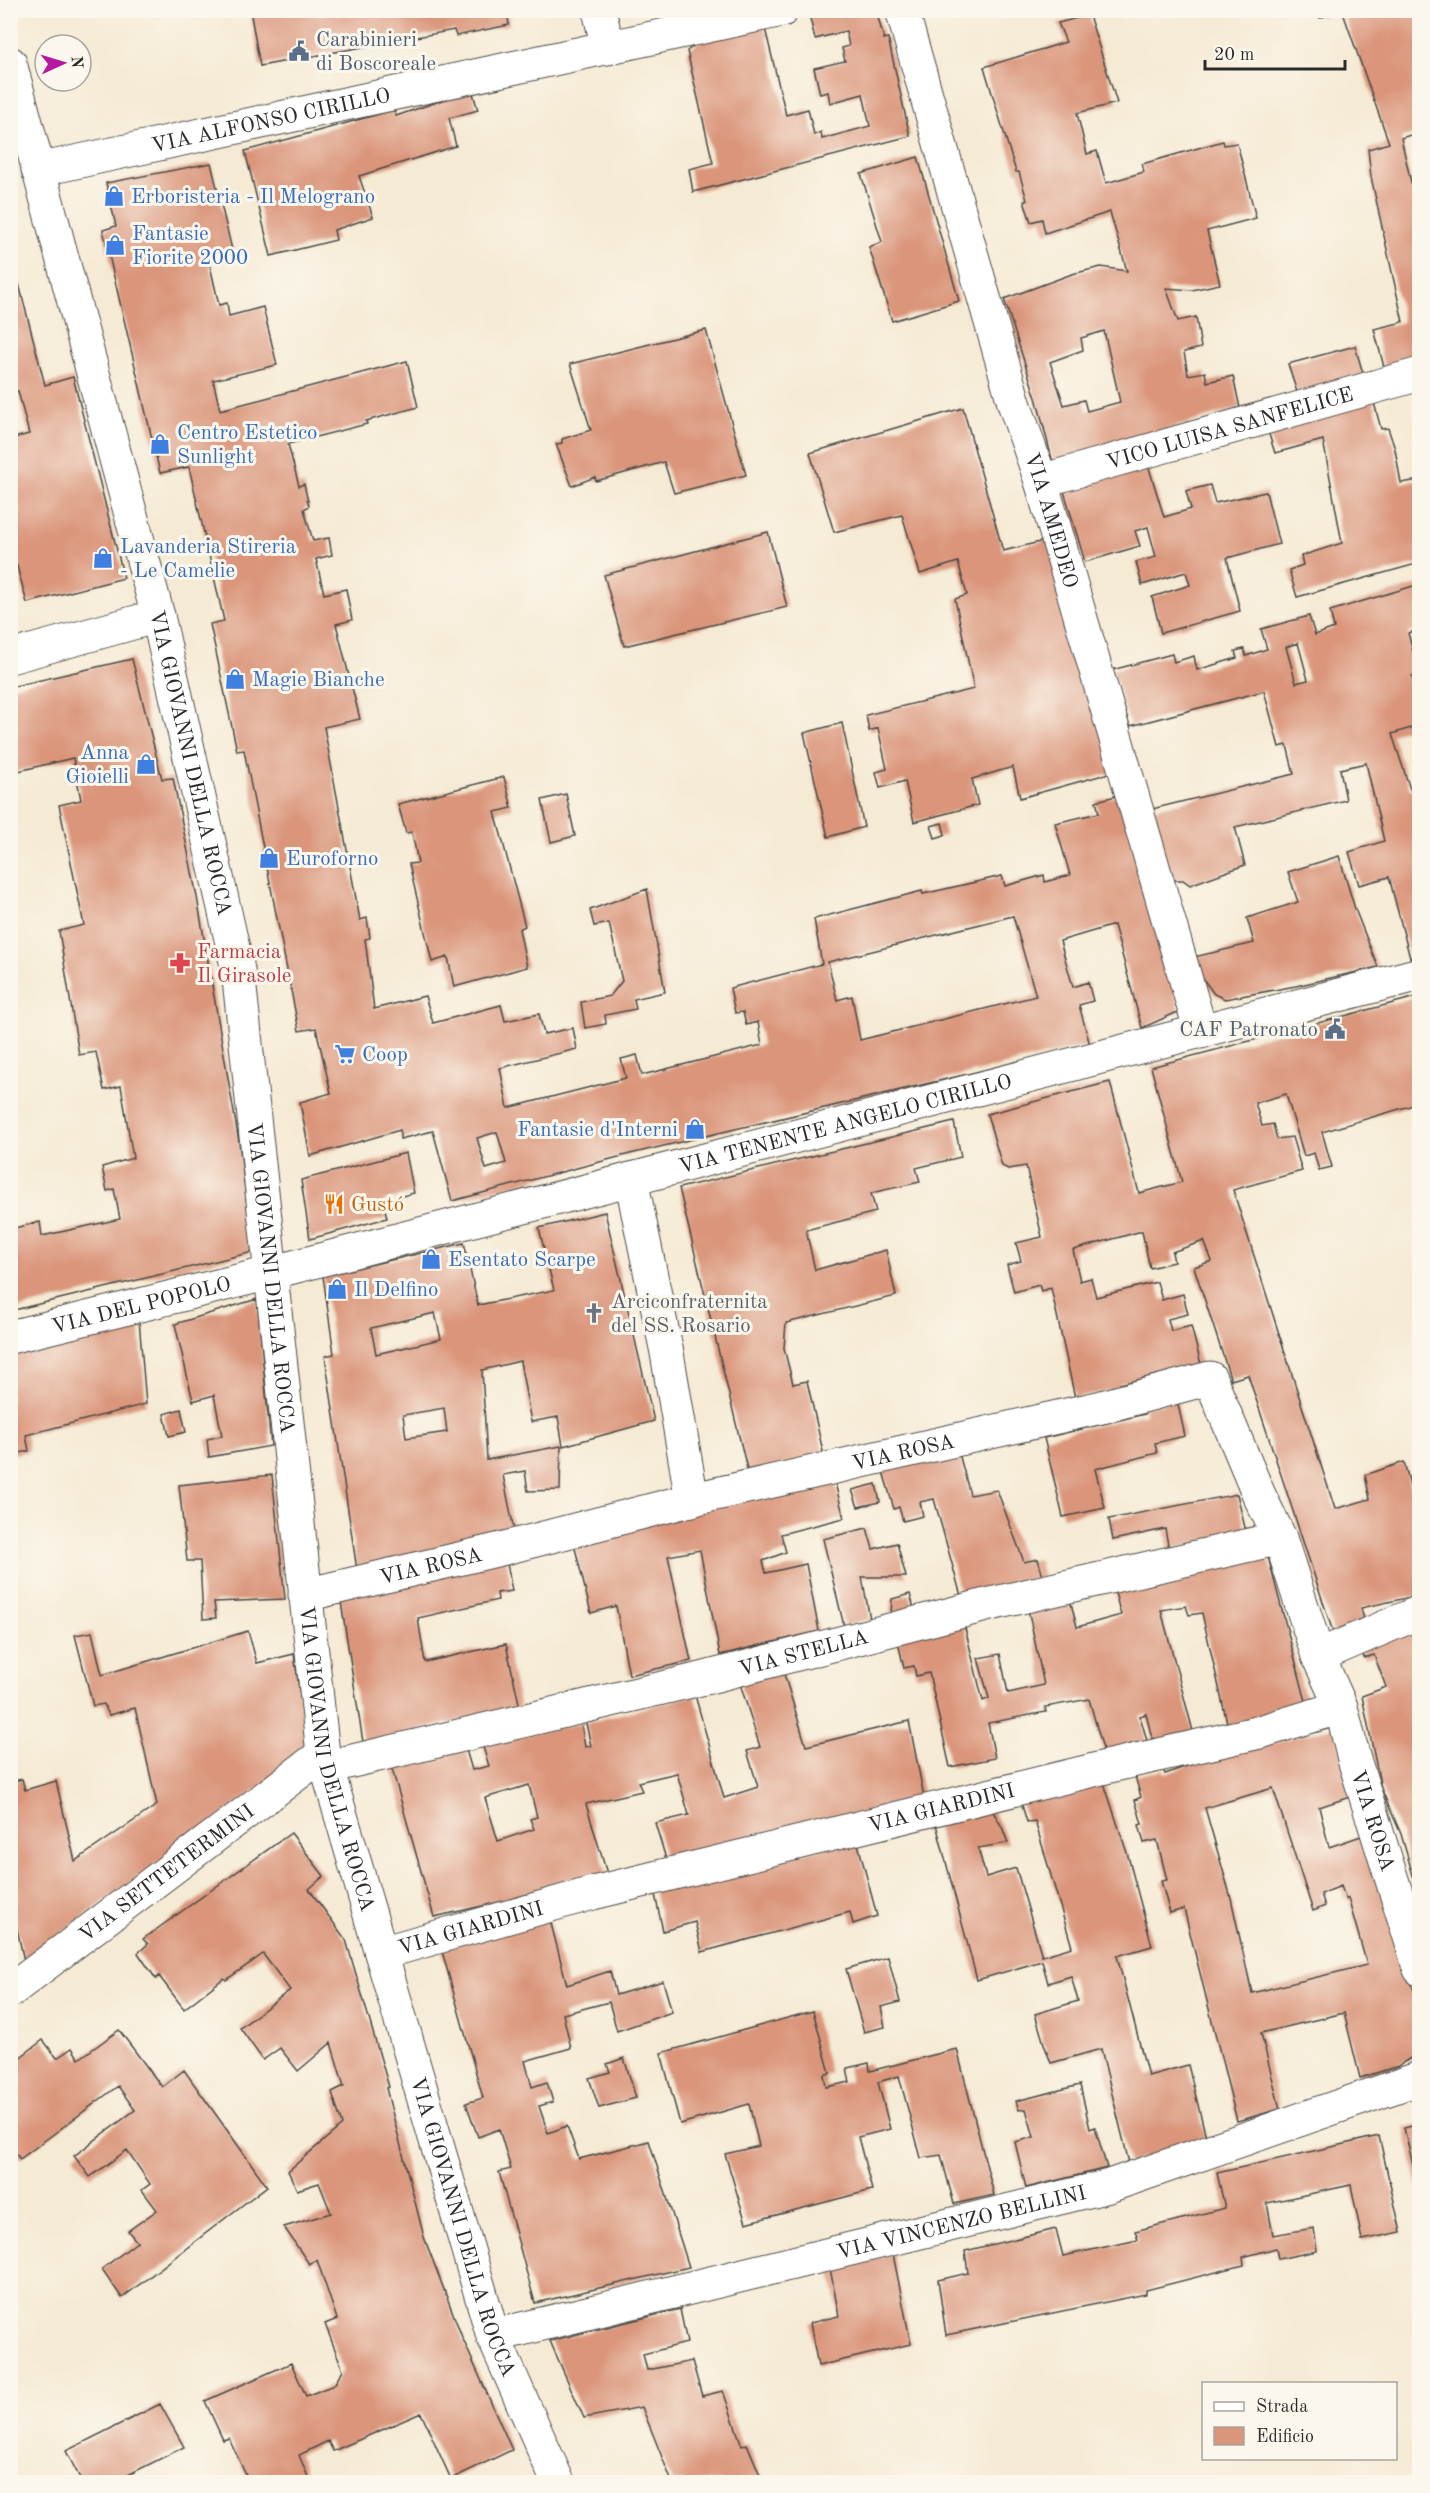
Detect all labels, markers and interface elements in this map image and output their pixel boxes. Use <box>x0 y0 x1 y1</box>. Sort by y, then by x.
place label: Carabinieri di Boscoreale <box>316 30 436 75</box>
north arrow <box>33 33 93 93</box>
scale bar <box>1205 33 1344 71</box>
public building icon: Carabinieri di Boscoreale <box>287 39 311 63</box>
text: 20 m <box>1214 46 1254 64</box>
text: N <box>68 55 84 70</box>
street label: VIA ALFONSO CIRILLO <box>150 86 392 157</box>
shop icon: Erboristeria - Il Melograno <box>102 184 126 208</box>
place label: Erboristeria - Il Melograno <box>131 187 375 208</box>
place label: Fantasie Fiorite 2000 <box>132 224 248 269</box>
shop icon: Fantasie Fiorite 2000 <box>103 233 127 257</box>
street label: VICO LUISA SANFELICE <box>1104 384 1356 474</box>
place label: Centro Estetico Sunlight <box>177 423 318 468</box>
shop icon: Centro Estetico Sunlight <box>148 432 172 456</box>
street label: VIA AMEDEO <box>1020 450 1081 591</box>
place label: Lavanderia Stireria - Le Camelie <box>120 537 296 582</box>
shop icon: Lavanderia Stireria - Le Camelie <box>91 546 115 570</box>
street label: VIA GIOVANNI DELLA ROCCA <box>145 608 234 918</box>
shop icon: Magie Bianche <box>223 667 247 691</box>
place label: Magie Bianche <box>252 670 385 691</box>
place label: Anna Gioielli <box>65 743 129 788</box>
shop icon: Anna Gioielli <box>134 752 158 776</box>
shop icon: Euroforno <box>257 846 281 870</box>
place label: Euroforno <box>286 849 378 870</box>
place label: Farmacia Il Girasole <box>197 942 291 987</box>
pharmacy icon: Farmacia Il Girasole <box>168 951 192 975</box>
public building icon: CAF Patronato <box>1323 1017 1347 1041</box>
place label: CAF Patronato <box>1179 1020 1318 1041</box>
supermarket icon: Coop <box>333 1042 357 1066</box>
place label: Coop <box>362 1045 408 1066</box>
street label: VIA TENENTE ANGELO CIRILLO <box>677 1072 1014 1178</box>
shop icon: Fantasie d'Interni <box>683 1117 707 1141</box>
place label: Fantasie d'Interni <box>517 1120 678 1141</box>
street label: VIA GIOVANNI DELLA ROCCA <box>243 1122 297 1434</box>
restaurant icon: Gustó <box>322 1192 346 1216</box>
place label: Gustó <box>351 1195 404 1216</box>
shop icon: Esentato Scarpe <box>419 1247 443 1271</box>
place label: Esentato Scarpe <box>448 1250 596 1271</box>
street label: VIA DEL POPOLO <box>50 1274 233 1338</box>
shop icon: Il Delfino <box>325 1277 349 1301</box>
place label: Il Delfino <box>354 1280 438 1301</box>
place label: Arciconfraternita del SS. Rosario <box>611 1292 768 1337</box>
church icon: Arciconfraternita del SS. Rosario <box>582 1301 606 1325</box>
street label: VIA ROSA <box>850 1432 957 1475</box>
street label: VIA ROSA <box>378 1545 484 1589</box>
street label: VIA GIOVANNI DELLA ROCCA <box>295 1605 377 1914</box>
street label: VIA STELLA <box>737 1627 871 1681</box>
street label: VIA ROSA <box>1346 1768 1398 1874</box>
street label: VIA GIARDINI <box>866 1781 1017 1837</box>
street label: VIA SETTETERMINI <box>76 1801 259 1947</box>
street label: VIA GIARDINI <box>396 1899 546 1960</box>
street label: VIA GIOVANNI DELLA ROCCA <box>406 2075 519 2380</box>
street label: VIA VINCENZO BELLINI <box>835 2183 1089 2264</box>
legend <box>1202 2382 1397 2460</box>
text: Strada <box>1256 2398 1308 2416</box>
text: Edificio <box>1256 2428 1314 2446</box>

